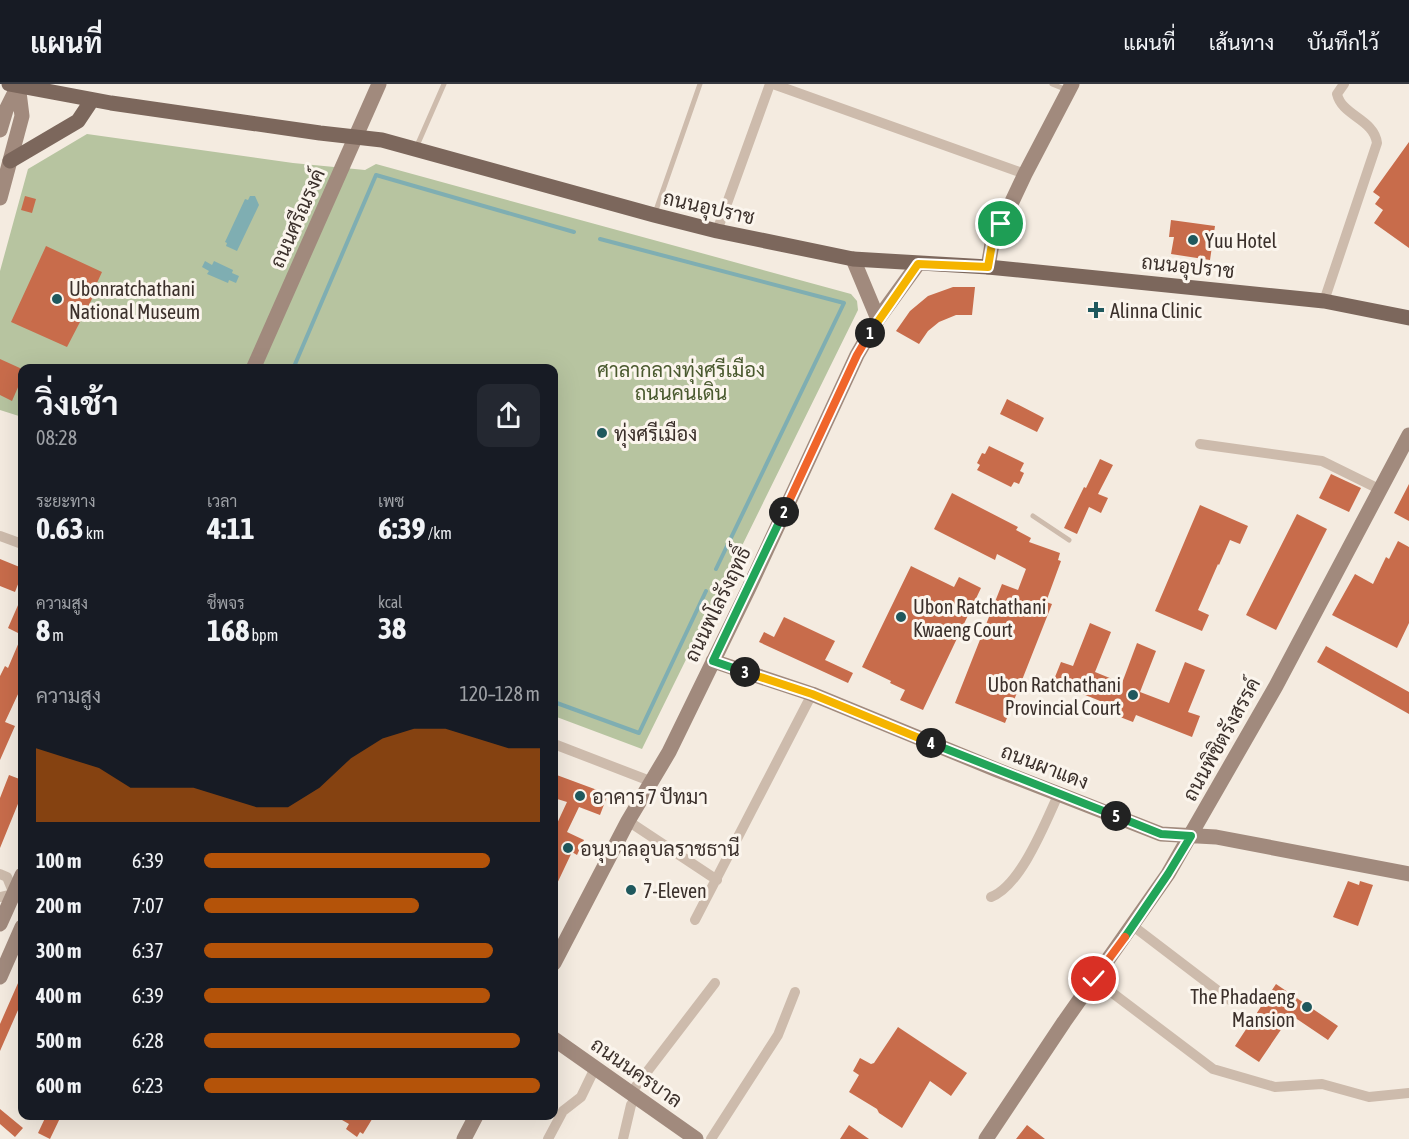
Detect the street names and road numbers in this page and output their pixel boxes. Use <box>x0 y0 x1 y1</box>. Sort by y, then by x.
street label: ถนนศรีณรงค์ <box>263 164 329 271</box>
street label: ถนนอุปราช <box>660 185 757 232</box>
street label: ถนนอุปราช <box>1140 250 1236 285</box>
street label: ถนนพโลรังฤทธิ์ <box>674 540 756 666</box>
street label: ถนนพิชิตรังสรรค์ <box>1176 672 1264 805</box>
street label: ถนนผาแดง <box>998 739 1092 793</box>
street label: ถนนนครบาล <box>587 1032 687 1112</box>

